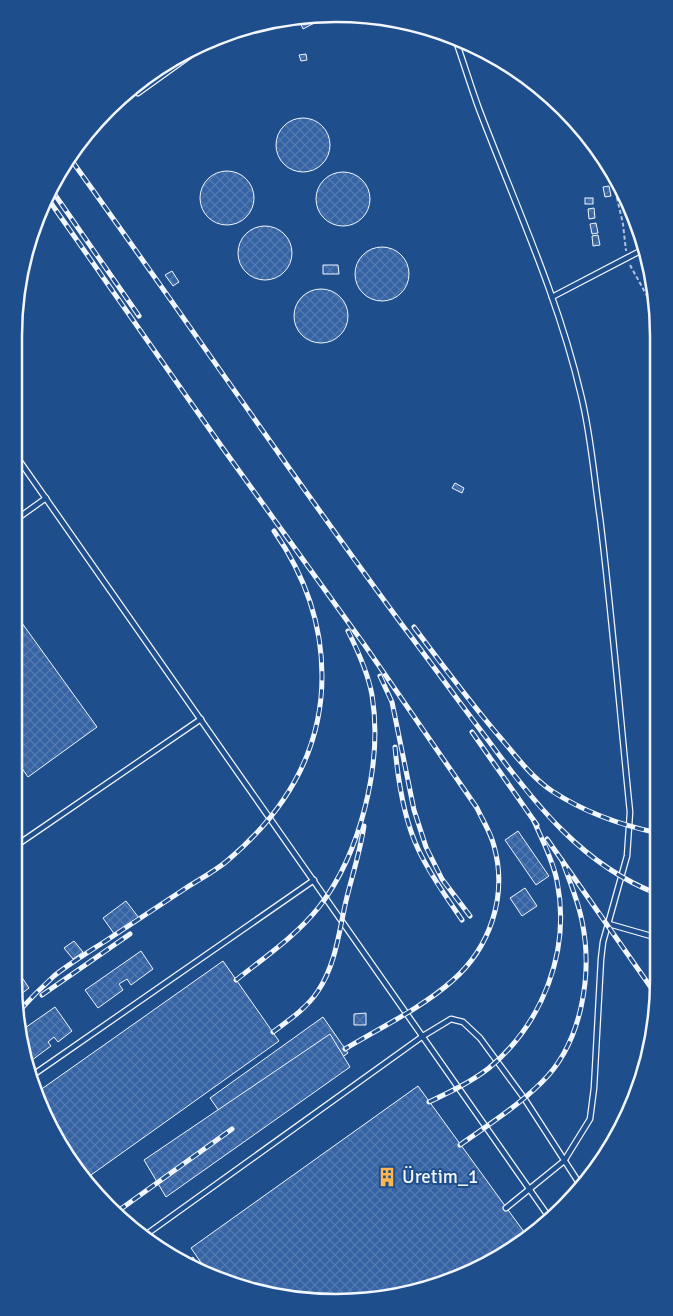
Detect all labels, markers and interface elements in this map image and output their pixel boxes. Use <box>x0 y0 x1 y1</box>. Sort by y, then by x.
place label: Üretim_1 <box>402 1165 478 1189</box>
building icon: Üretim_1 <box>376 1166 398 1188</box>

